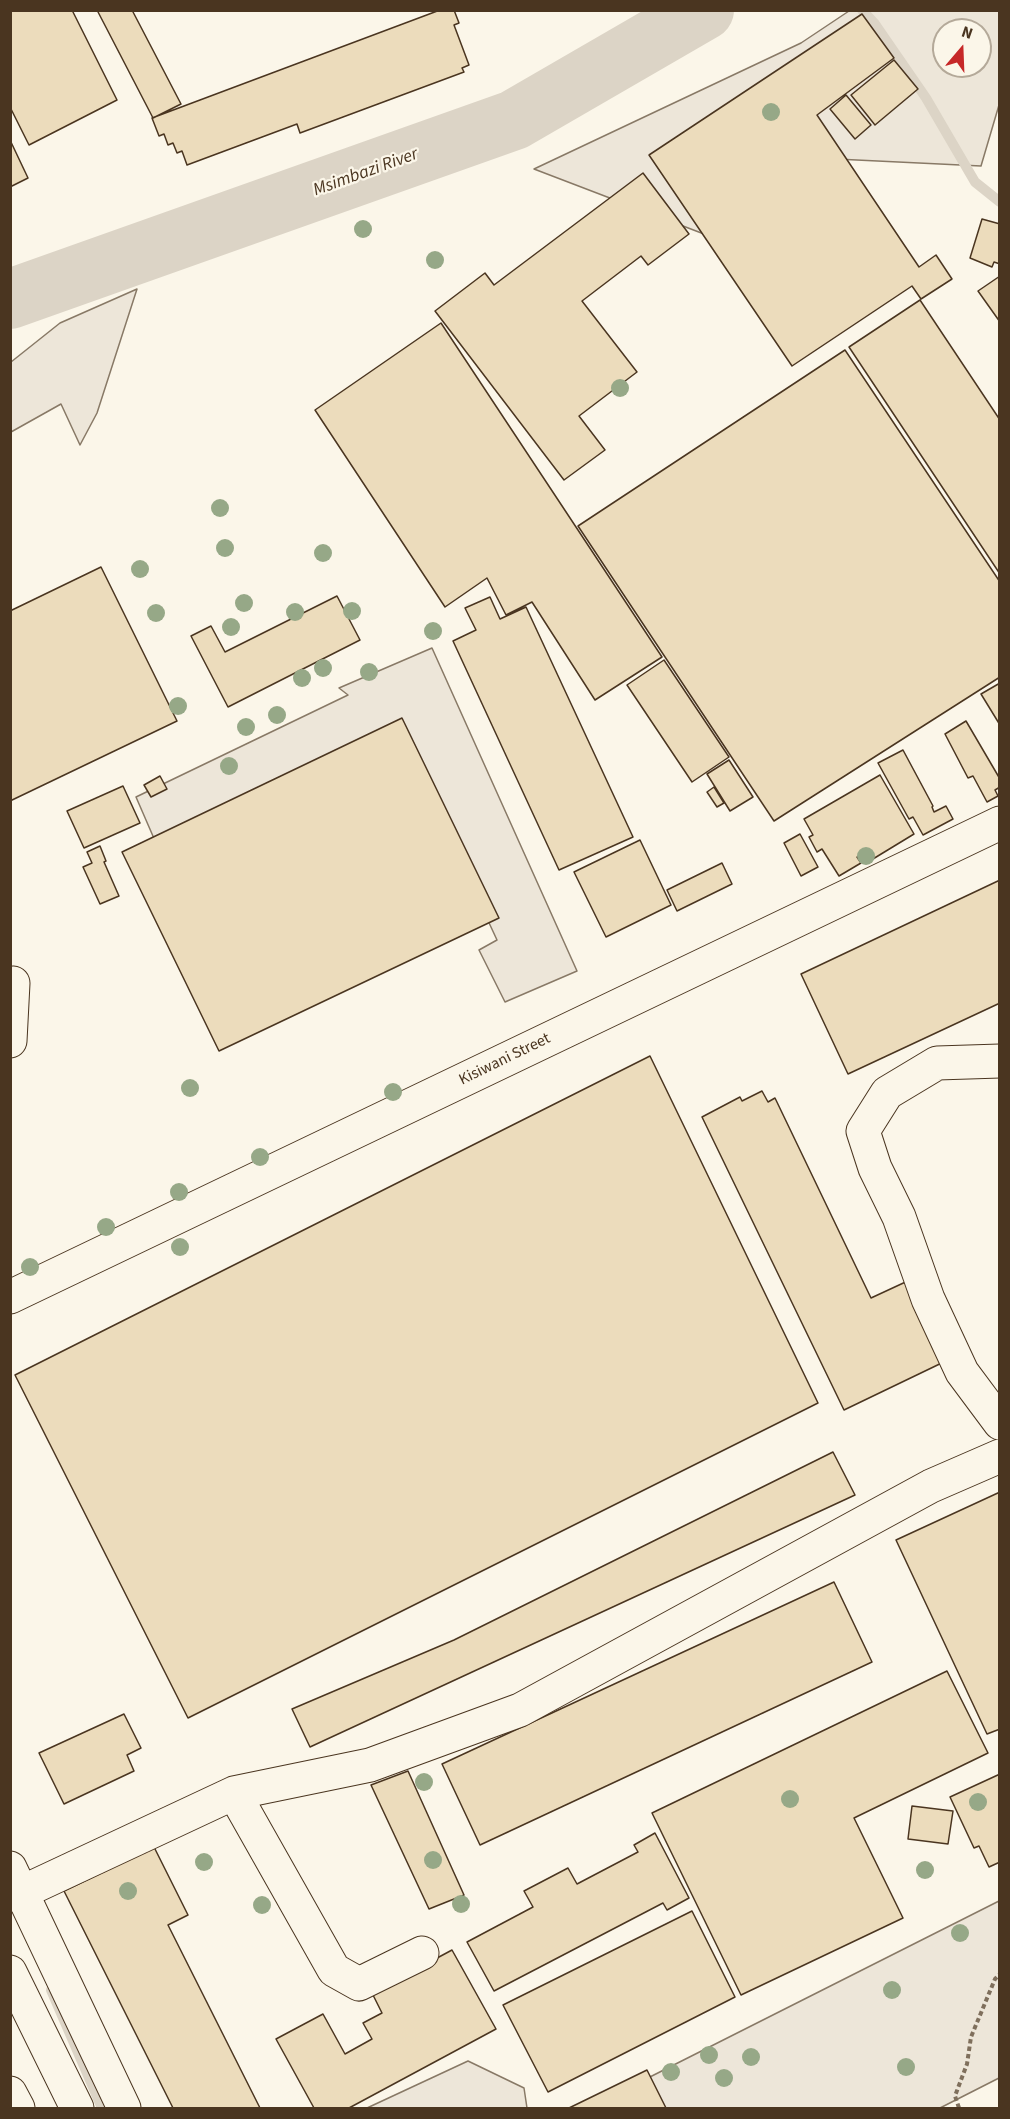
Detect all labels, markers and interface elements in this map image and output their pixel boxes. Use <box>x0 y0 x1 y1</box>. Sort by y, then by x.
north arrow <box>932 18 992 78</box>
text: N <box>959 21 976 45</box>
water label: Msimbazi River <box>311 144 421 202</box>
street label: Kisiwani Street <box>456 1030 554 1090</box>

